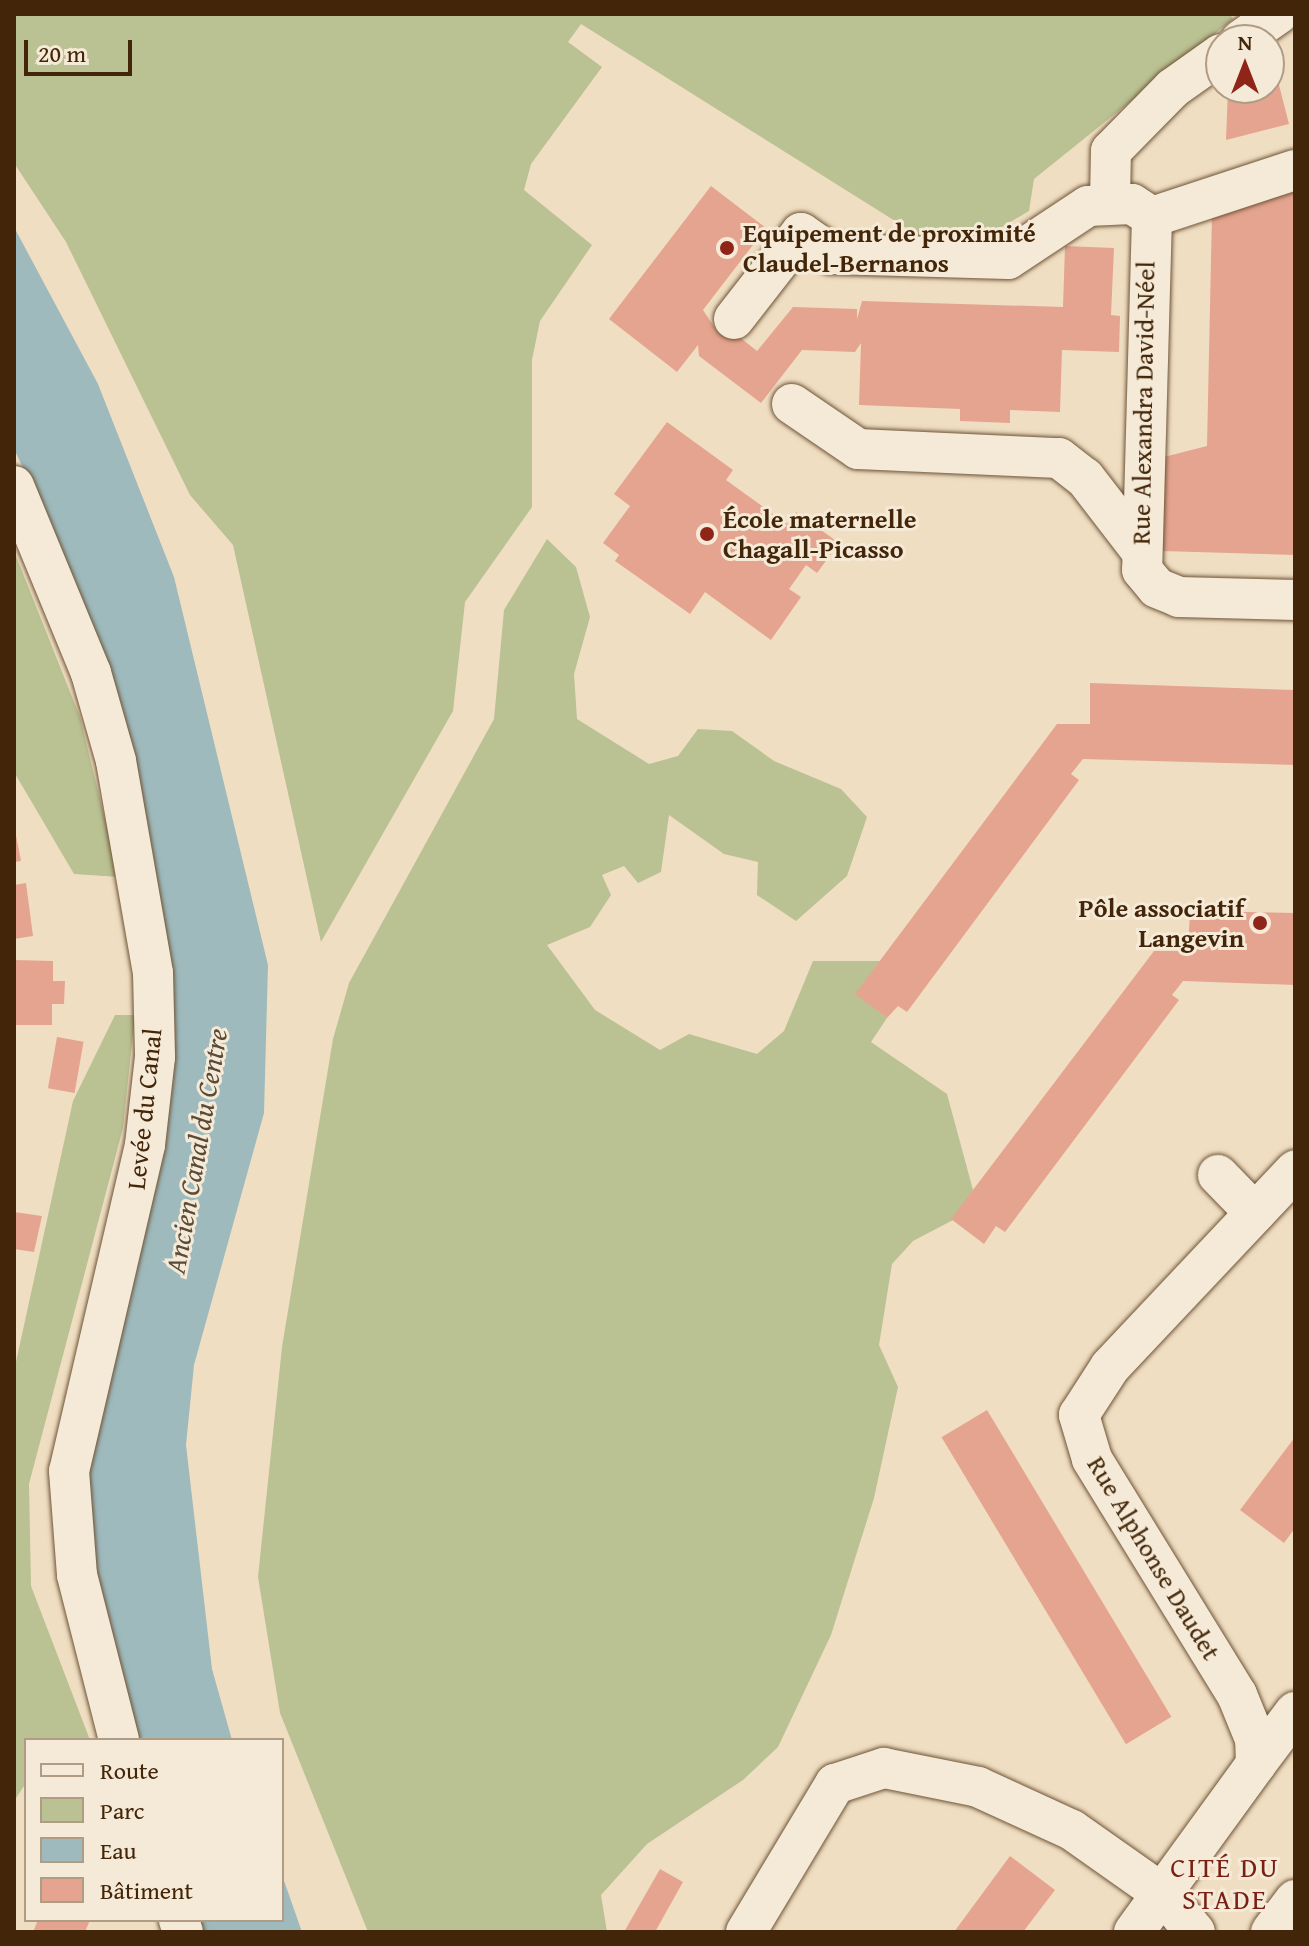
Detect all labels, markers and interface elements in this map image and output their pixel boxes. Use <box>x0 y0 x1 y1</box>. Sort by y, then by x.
scale bar <box>28 24 136 74</box>
north arrow <box>1205 24 1285 104</box>
text: N <box>1238 26 1252 58</box>
text: 20 m <box>38 36 86 71</box>
place label: Equipement de proximité Claudel-Bernanos <box>743 217 1036 278</box>
marker: Equipement de proximité Claudel-Bernanos <box>718 239 736 257</box>
street label: Rue Alexandra David-Néel <box>1125 261 1161 545</box>
place label: École maternelle Chagall-Picasso <box>723 503 917 564</box>
marker: École maternelle Chagall-Picasso <box>698 525 716 543</box>
place label: Pôle associatif Langevin <box>1079 892 1244 954</box>
marker: Pôle associatif Langevin <box>1251 914 1269 932</box>
water label: Ancien Canal du Centre <box>158 1026 234 1276</box>
street label: Levée du Canal <box>120 1027 168 1191</box>
street label: Rue Alphonse Daudet <box>1081 1450 1227 1666</box>
legend <box>24 1738 284 1922</box>
text: Route <box>100 1753 159 1788</box>
text: Parc <box>100 1793 144 1828</box>
text: Eau <box>100 1833 136 1868</box>
district label: CITÉ DU STADE <box>1170 1850 1280 1916</box>
text: Bâtiment <box>100 1873 193 1908</box>

